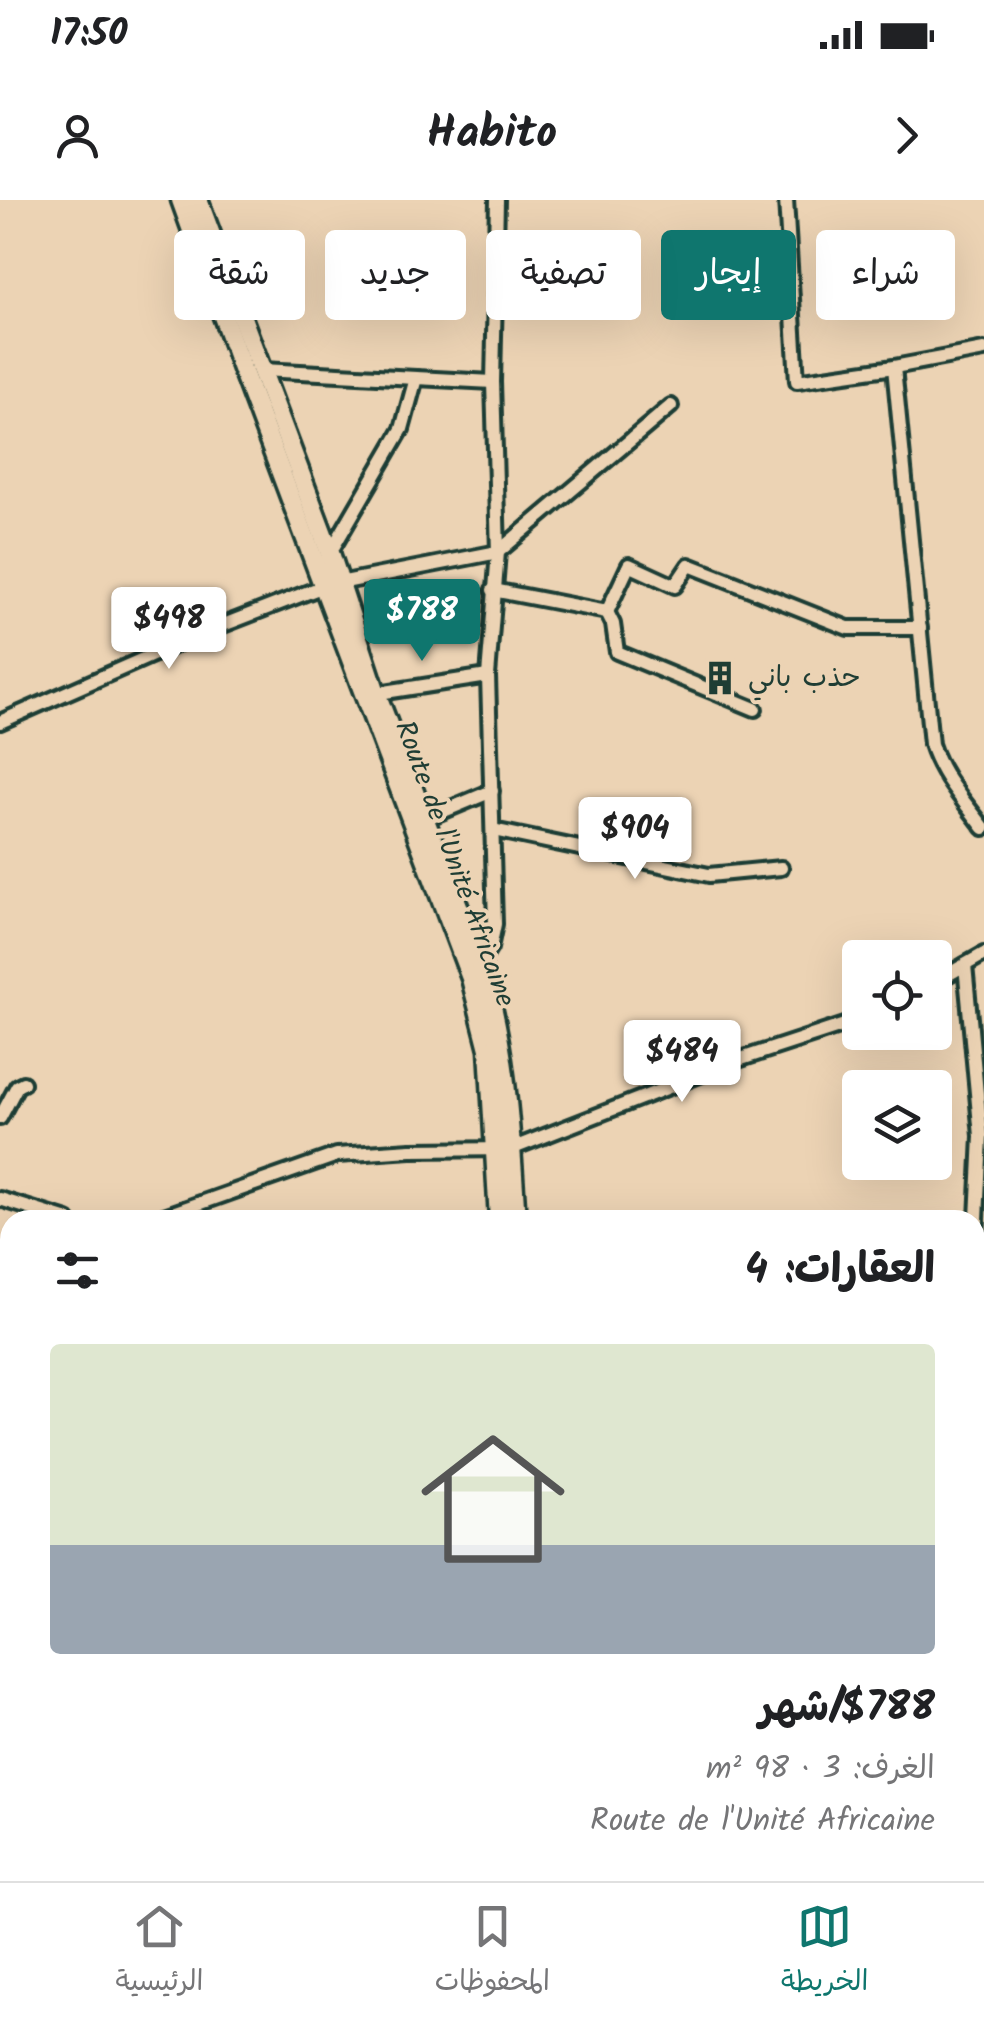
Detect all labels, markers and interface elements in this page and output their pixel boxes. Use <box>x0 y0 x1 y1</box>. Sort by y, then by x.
text: 17:50 <box>50 5 127 65</box>
text: Habito <box>427 99 557 171</box>
icon: person <box>50 108 105 163</box>
icon: forward <box>879 108 934 163</box>
chip: شقة <box>174 230 305 320</box>
chip: جديد <box>325 230 466 320</box>
chip: تصفية <box>486 230 641 320</box>
chip: إيجار <box>661 230 796 320</box>
chip: شراء <box>816 230 955 320</box>
pin: $788 <box>363 579 481 664</box>
text: $788 <box>386 586 458 637</box>
pin: $498 <box>110 587 228 672</box>
text: $498 <box>133 594 205 645</box>
place label: حذب باني <box>748 656 861 701</box>
building icon: حذب باني <box>701 659 739 697</box>
street label: Route de l'Unité Africaine <box>381 714 527 1014</box>
pin: $904 <box>576 797 694 882</box>
text: $904 <box>601 804 670 855</box>
map controls <box>842 940 952 1180</box>
button: locate <box>842 940 952 1050</box>
pin: $484 <box>623 1020 741 1105</box>
text: $484 <box>646 1027 718 1078</box>
button: layers <box>842 1070 952 1180</box>
text: العقارات: 4 <box>745 1237 935 1304</box>
icon: filters <box>50 1243 105 1298</box>
icon: home <box>403 1409 583 1589</box>
text: $788/شهر <box>759 1675 935 1742</box>
text: الغرف: 3 · 98 m² <box>706 1744 935 1795</box>
text: Route de l'Unité Africaine <box>590 1796 935 1847</box>
tab: الرئيسية <box>116 1899 204 2005</box>
tab: المحفوظات <box>435 1899 550 2005</box>
tab: الخريطة <box>781 1899 868 2005</box>

